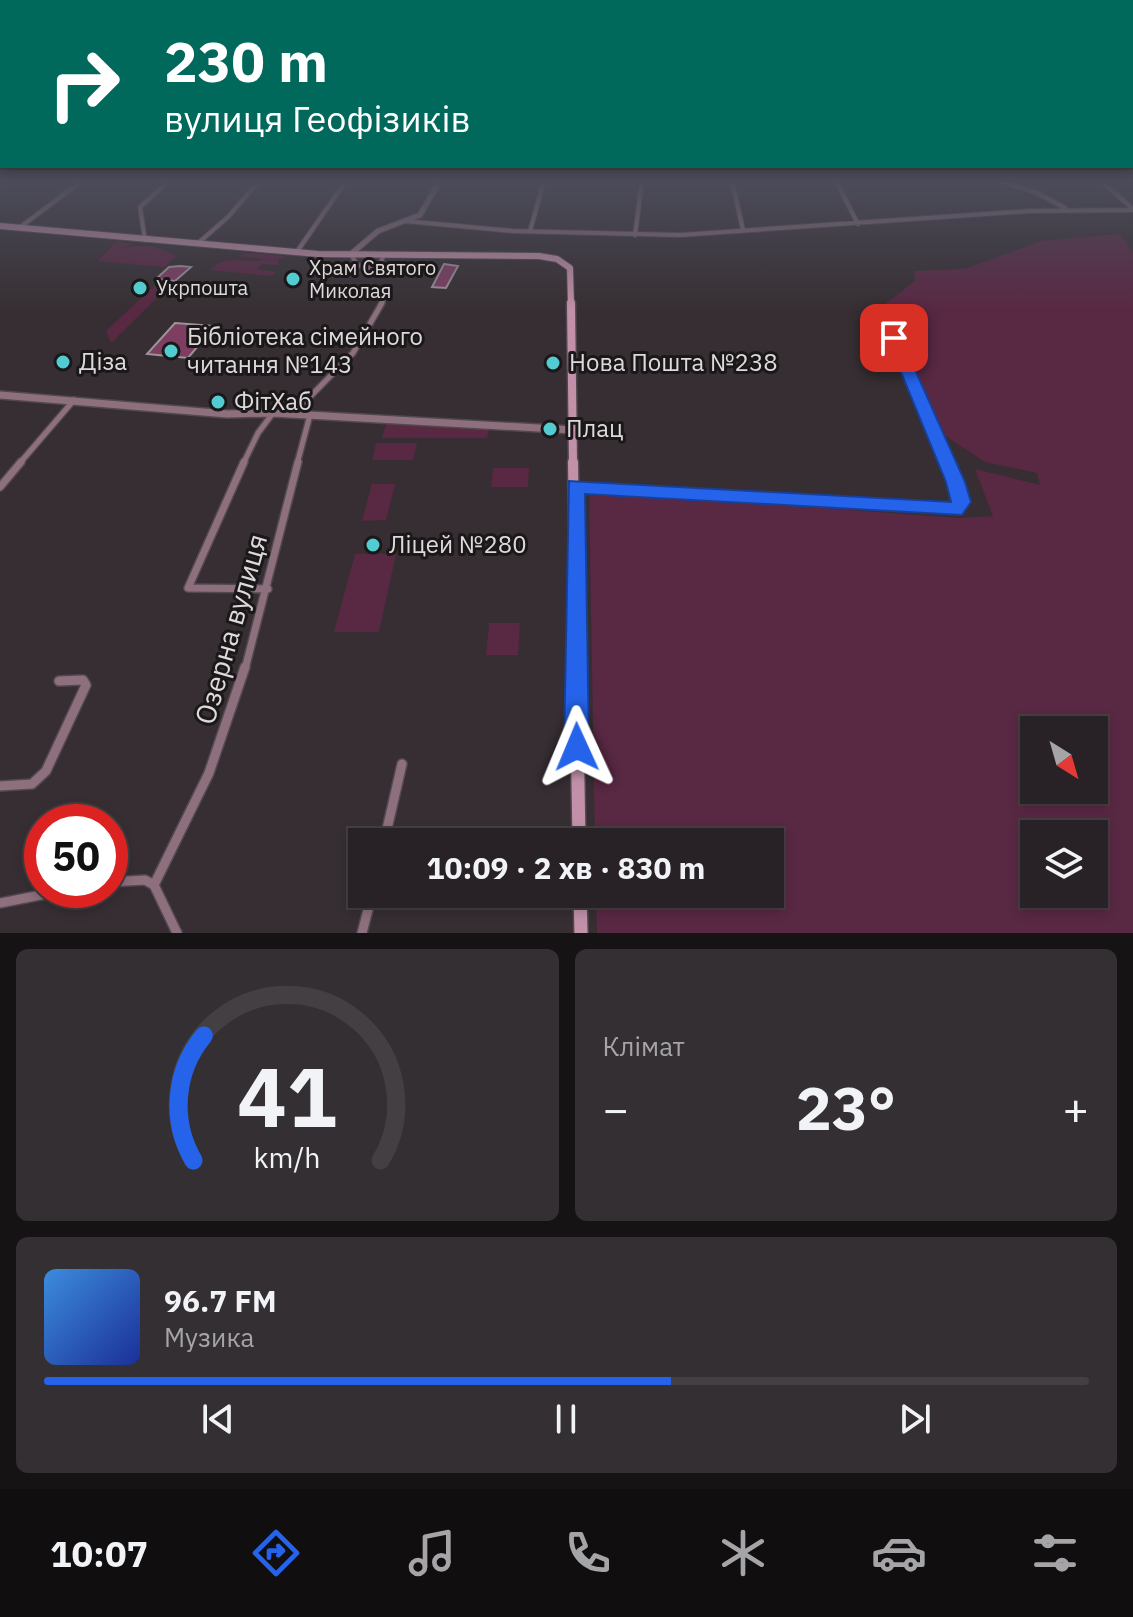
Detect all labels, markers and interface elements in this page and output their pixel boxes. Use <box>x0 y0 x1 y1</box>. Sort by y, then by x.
text: 230 m <box>164 25 328 97</box>
icon: right <box>32 32 136 136</box>
text: вулиця Геофізиків <box>164 95 471 142</box>
place label: Храм Святого Миколая <box>309 254 436 304</box>
marker: Храм Святого Миколая <box>284 270 302 288</box>
place label: Укрпошта <box>156 274 249 301</box>
marker: Укрпошта <box>131 279 149 297</box>
pin <box>860 304 928 372</box>
icon: arrive <box>872 316 916 360</box>
place label: Бібліотека сімейного читання №143 <box>187 320 423 380</box>
marker: Бібліотека сімейного читання №143 <box>162 342 180 360</box>
place label: Діза <box>79 345 127 377</box>
place label: Нова Пошта №238 <box>569 346 778 378</box>
marker: Діза <box>54 353 72 371</box>
marker: Нова Пошта №238 <box>544 354 562 372</box>
place label: ФітХаб <box>234 385 312 417</box>
marker: ФітХаб <box>209 393 227 411</box>
place label: Плац <box>566 412 623 444</box>
marker: Плац <box>541 420 559 438</box>
place label: Ліцей №280 <box>389 528 527 560</box>
street label: Озерна вулиця <box>186 529 275 728</box>
marker: Ліцей №280 <box>364 536 382 554</box>
position arrow <box>535 705 619 789</box>
north arrow <box>1020 716 1108 804</box>
map controls <box>1020 716 1108 908</box>
speed limit sign: 50 <box>24 804 128 908</box>
button: layers <box>1020 820 1108 908</box>
text: 10:09 · 2 хв · 830 m <box>427 848 705 887</box>
text: Клімат <box>603 1029 685 1063</box>
text: 41 <box>237 1042 337 1150</box>
text: 23° <box>796 1068 896 1147</box>
text: − <box>603 1080 629 1137</box>
text: + <box>1063 1080 1089 1137</box>
text: km/h <box>254 1139 321 1176</box>
text: 96.7 FM <box>164 1281 277 1320</box>
text: Музика <box>164 1320 254 1354</box>
icon: previous <box>196 1397 240 1441</box>
icon: pause <box>544 1397 588 1441</box>
icon: next <box>893 1397 937 1441</box>
icon: directions <box>248 1525 304 1581</box>
icon: music <box>404 1525 460 1581</box>
icon: phone <box>560 1525 616 1581</box>
icon: climate <box>715 1525 771 1581</box>
icon: car <box>871 1525 927 1581</box>
icon: filters <box>1027 1525 1083 1581</box>
text: 10:07 <box>50 1530 148 1577</box>

